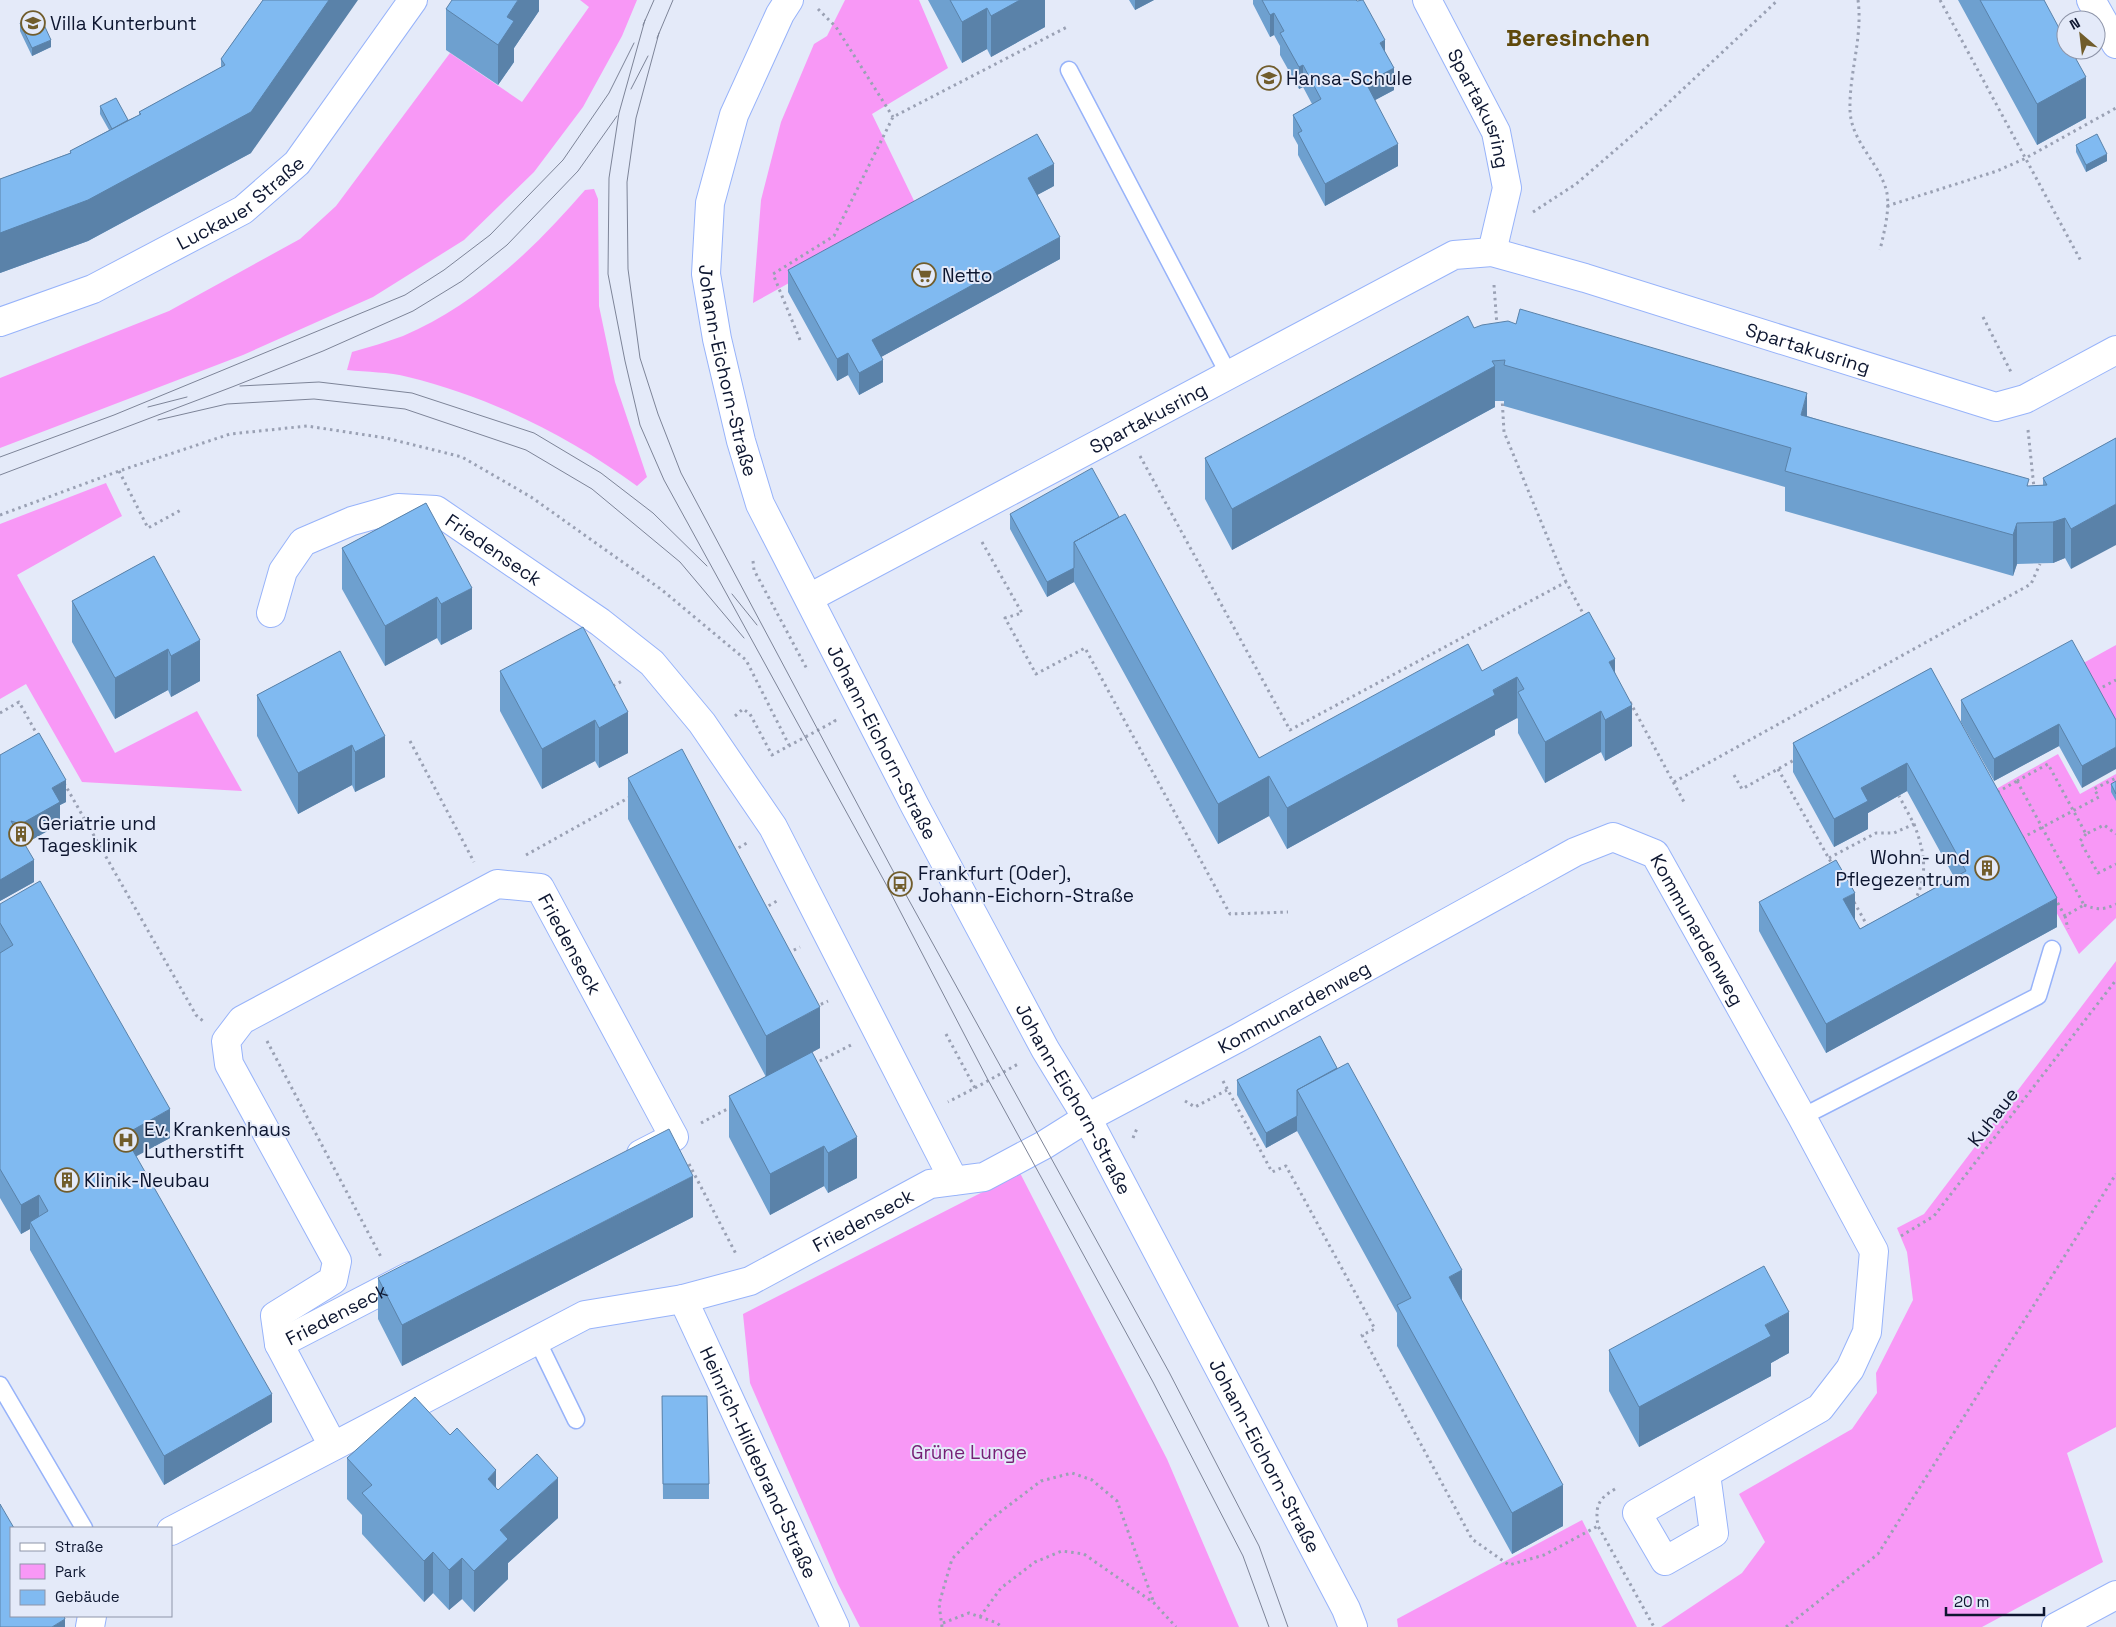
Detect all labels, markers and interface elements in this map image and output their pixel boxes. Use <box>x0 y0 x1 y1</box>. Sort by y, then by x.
school or university icon: Villa Kunterbunt <box>20 10 46 36</box>
north arrow <box>2056 10 2106 60</box>
place label: Villa Kunterbunt <box>50 11 197 36</box>
text: N <box>2067 13 2083 34</box>
district label: Beresinchen <box>1506 22 1650 53</box>
street label: Spartakusring <box>1442 44 1515 170</box>
school or university icon: Hansa-Schule <box>1256 65 1282 91</box>
place label: Hansa-Schule <box>1286 66 1412 91</box>
street label: Luckauer Straße <box>172 150 309 255</box>
supermarket icon: Netto <box>911 262 937 288</box>
place label: Netto <box>942 263 992 288</box>
street label: Johann-Eichorn-Straße <box>693 264 763 479</box>
street label: Spartakusring <box>1743 317 1873 379</box>
street label: Spartakusring <box>1085 376 1211 459</box>
street label: Friedenseck <box>441 508 547 591</box>
street label: Johann-Eichorn-Straße <box>822 640 943 844</box>
place label: Geriatrie und Tagesklinik <box>38 811 156 858</box>
building icon: Geriatrie und Tagesklinik <box>8 821 34 847</box>
place label: Wohn- und Pflegezentrum <box>1836 845 1970 892</box>
street label: Kommunardenweg <box>1645 849 1750 1010</box>
building icon: Wohn- und Pflegezentrum <box>1974 855 2000 881</box>
place label: Frankfurt (Oder), Johann-Eichorn-Straße <box>918 861 1134 908</box>
bus stop icon: Frankfurt (Oder), Johann-Eichorn-Straße <box>887 871 913 897</box>
street label: Friedenseck <box>533 889 608 999</box>
street label: Kommunardenweg <box>1213 955 1374 1059</box>
street label: Johann-Eichorn-Straße <box>1010 999 1138 1199</box>
street label: Kuhaue <box>1962 1082 2024 1152</box>
place label: Ev. Krankenhaus Lutherstift <box>144 1117 291 1164</box>
hospital icon: Ev. Krankenhaus Lutherstift <box>113 1127 139 1153</box>
building icon: Klinik-Neubau <box>54 1167 80 1193</box>
place label: Klinik-Neubau <box>84 1168 210 1193</box>
street label: Friedenseck <box>808 1183 918 1258</box>
street label: Friedenseck <box>281 1277 392 1351</box>
street label: Heinrich-Hildebrand-Straße <box>694 1342 823 1582</box>
street label: Johann-Eichorn-Straße <box>1204 1354 1327 1557</box>
park label: Grüne Lunge <box>911 1440 1027 1465</box>
legend <box>10 1527 172 1617</box>
text: Straße <box>55 1537 104 1556</box>
text: Park <box>55 1562 86 1581</box>
scale bar <box>1946 1584 2044 1616</box>
text: Gebäude <box>55 1587 120 1606</box>
text: 20 m <box>1954 1592 1989 1611</box>

